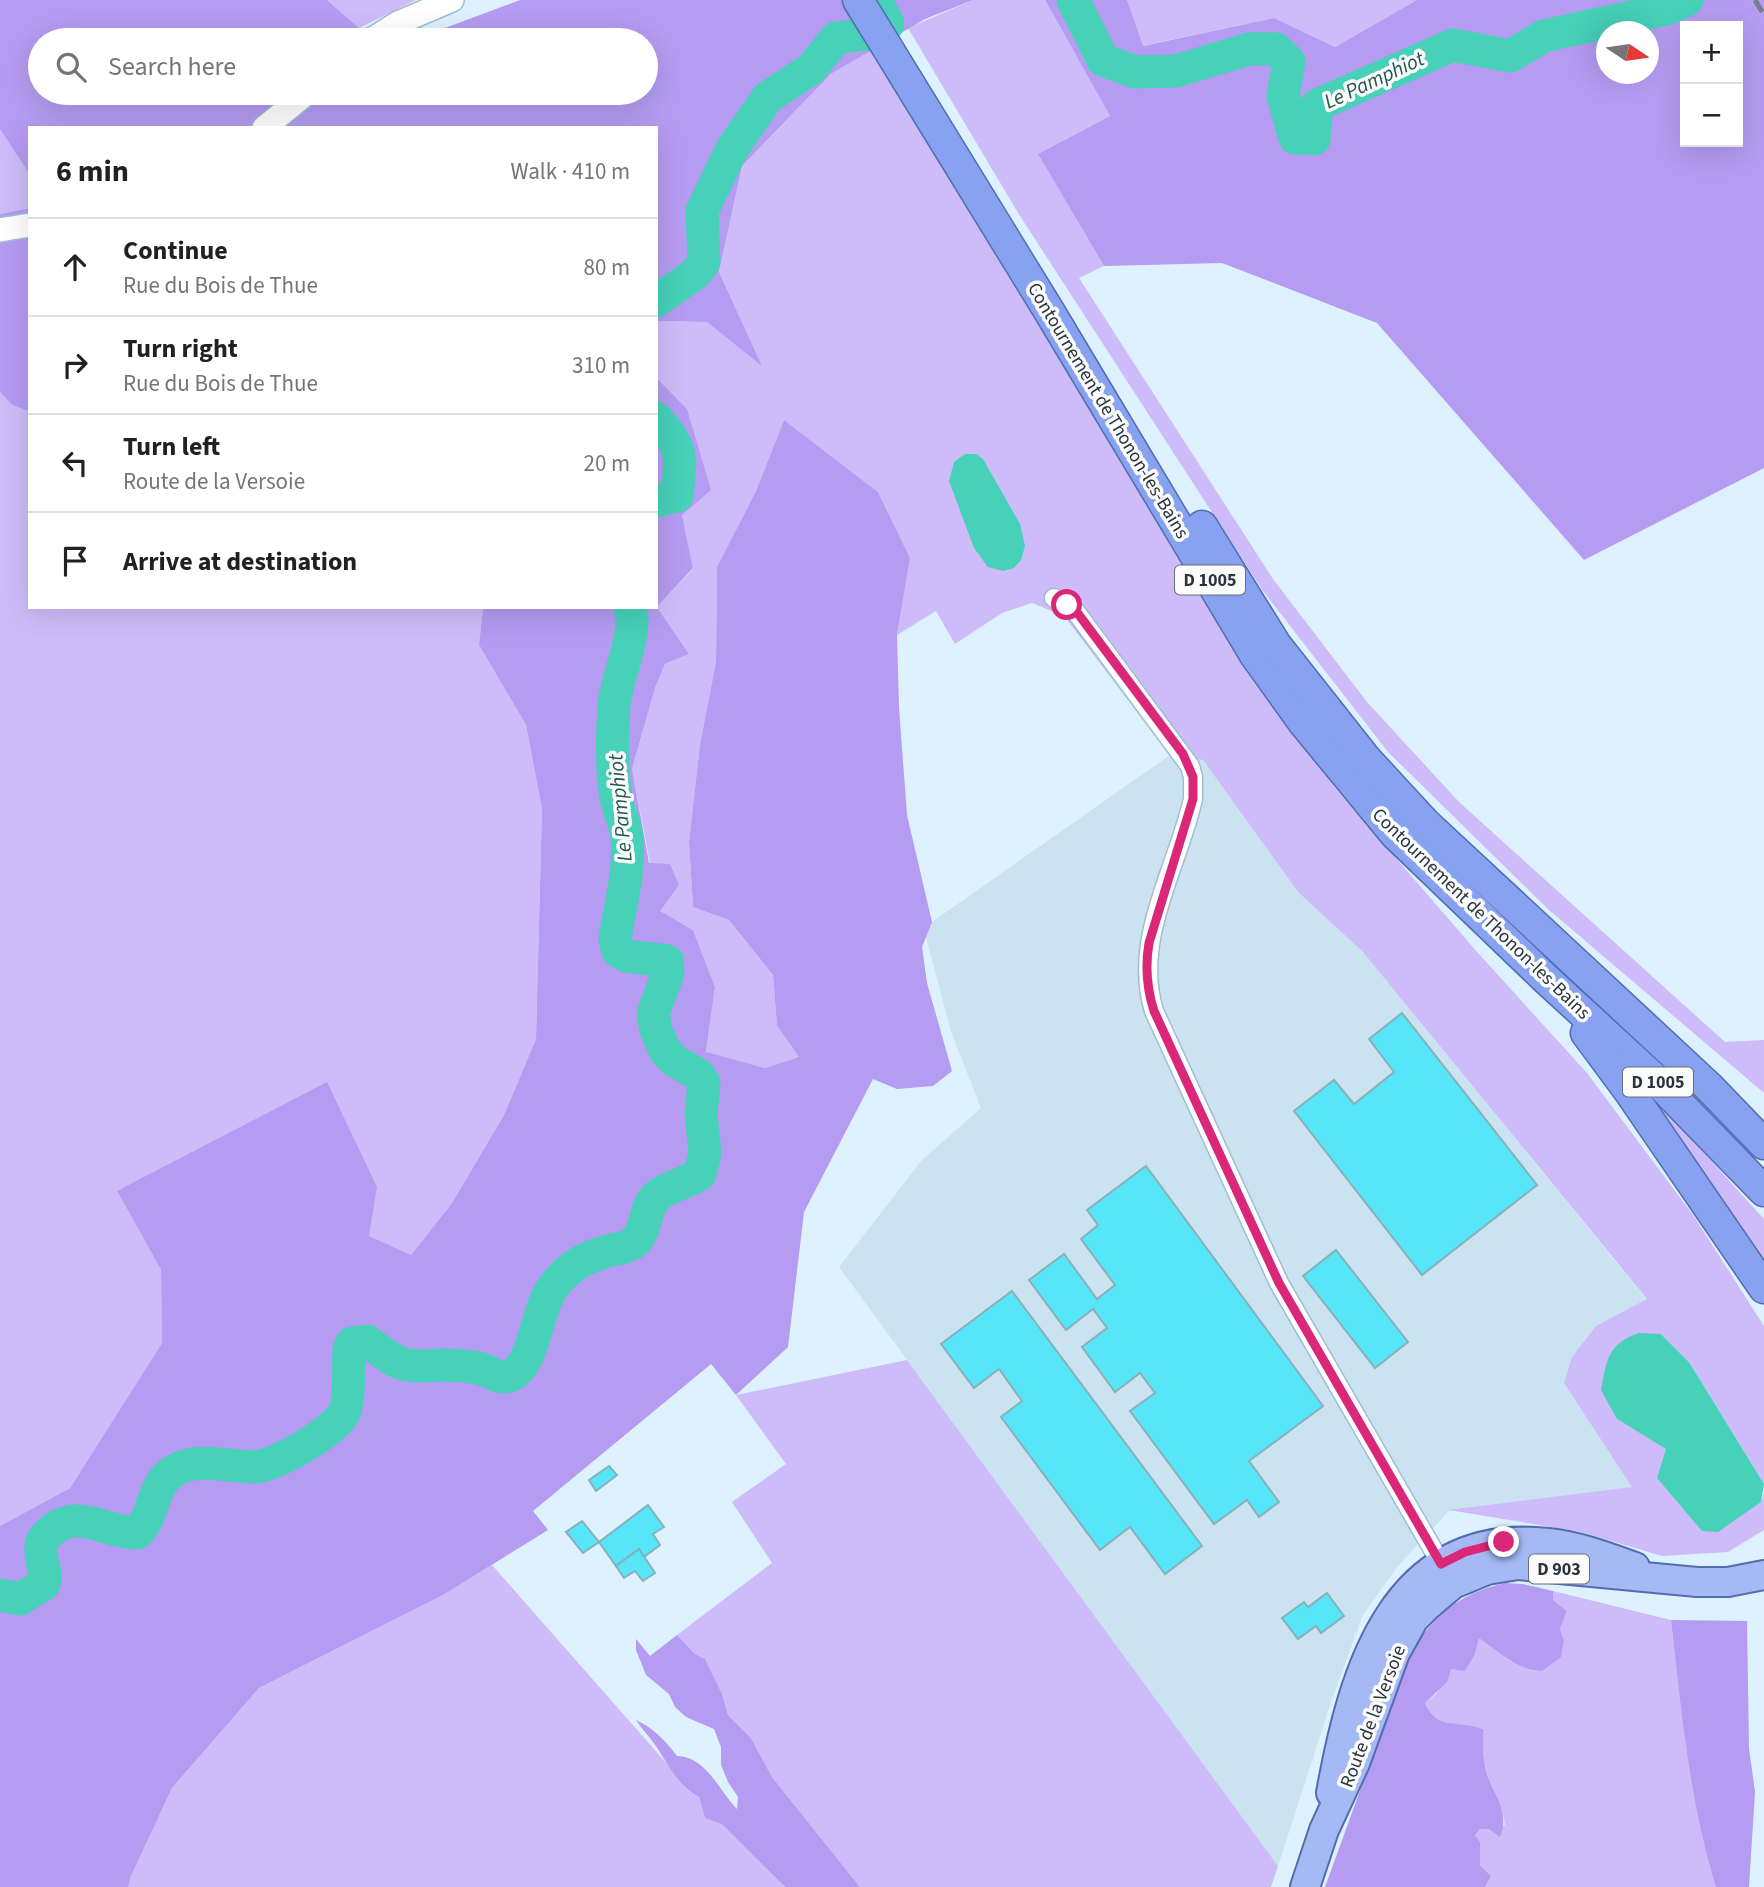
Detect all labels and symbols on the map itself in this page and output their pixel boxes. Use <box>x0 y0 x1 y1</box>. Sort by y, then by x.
north arrow <box>1596 21 1659 84</box>
water label: Le Pamphiot <box>1319 43 1430 116</box>
street label: Contournement de Thonon-les-Bains <box>1020 278 1195 544</box>
road number: D 1005 <box>1175 566 1245 594</box>
route start <box>1051 589 1082 620</box>
water label: Le Pamphiot <box>600 752 640 863</box>
street label: Contournement de Thonon-les-Bains <box>1366 802 1596 1026</box>
road number: D 1005 <box>1623 1068 1693 1097</box>
route end <box>1488 1526 1519 1557</box>
road number: D 903 <box>1529 1554 1589 1584</box>
street label: Route de la Versoie <box>1334 1641 1413 1792</box>

